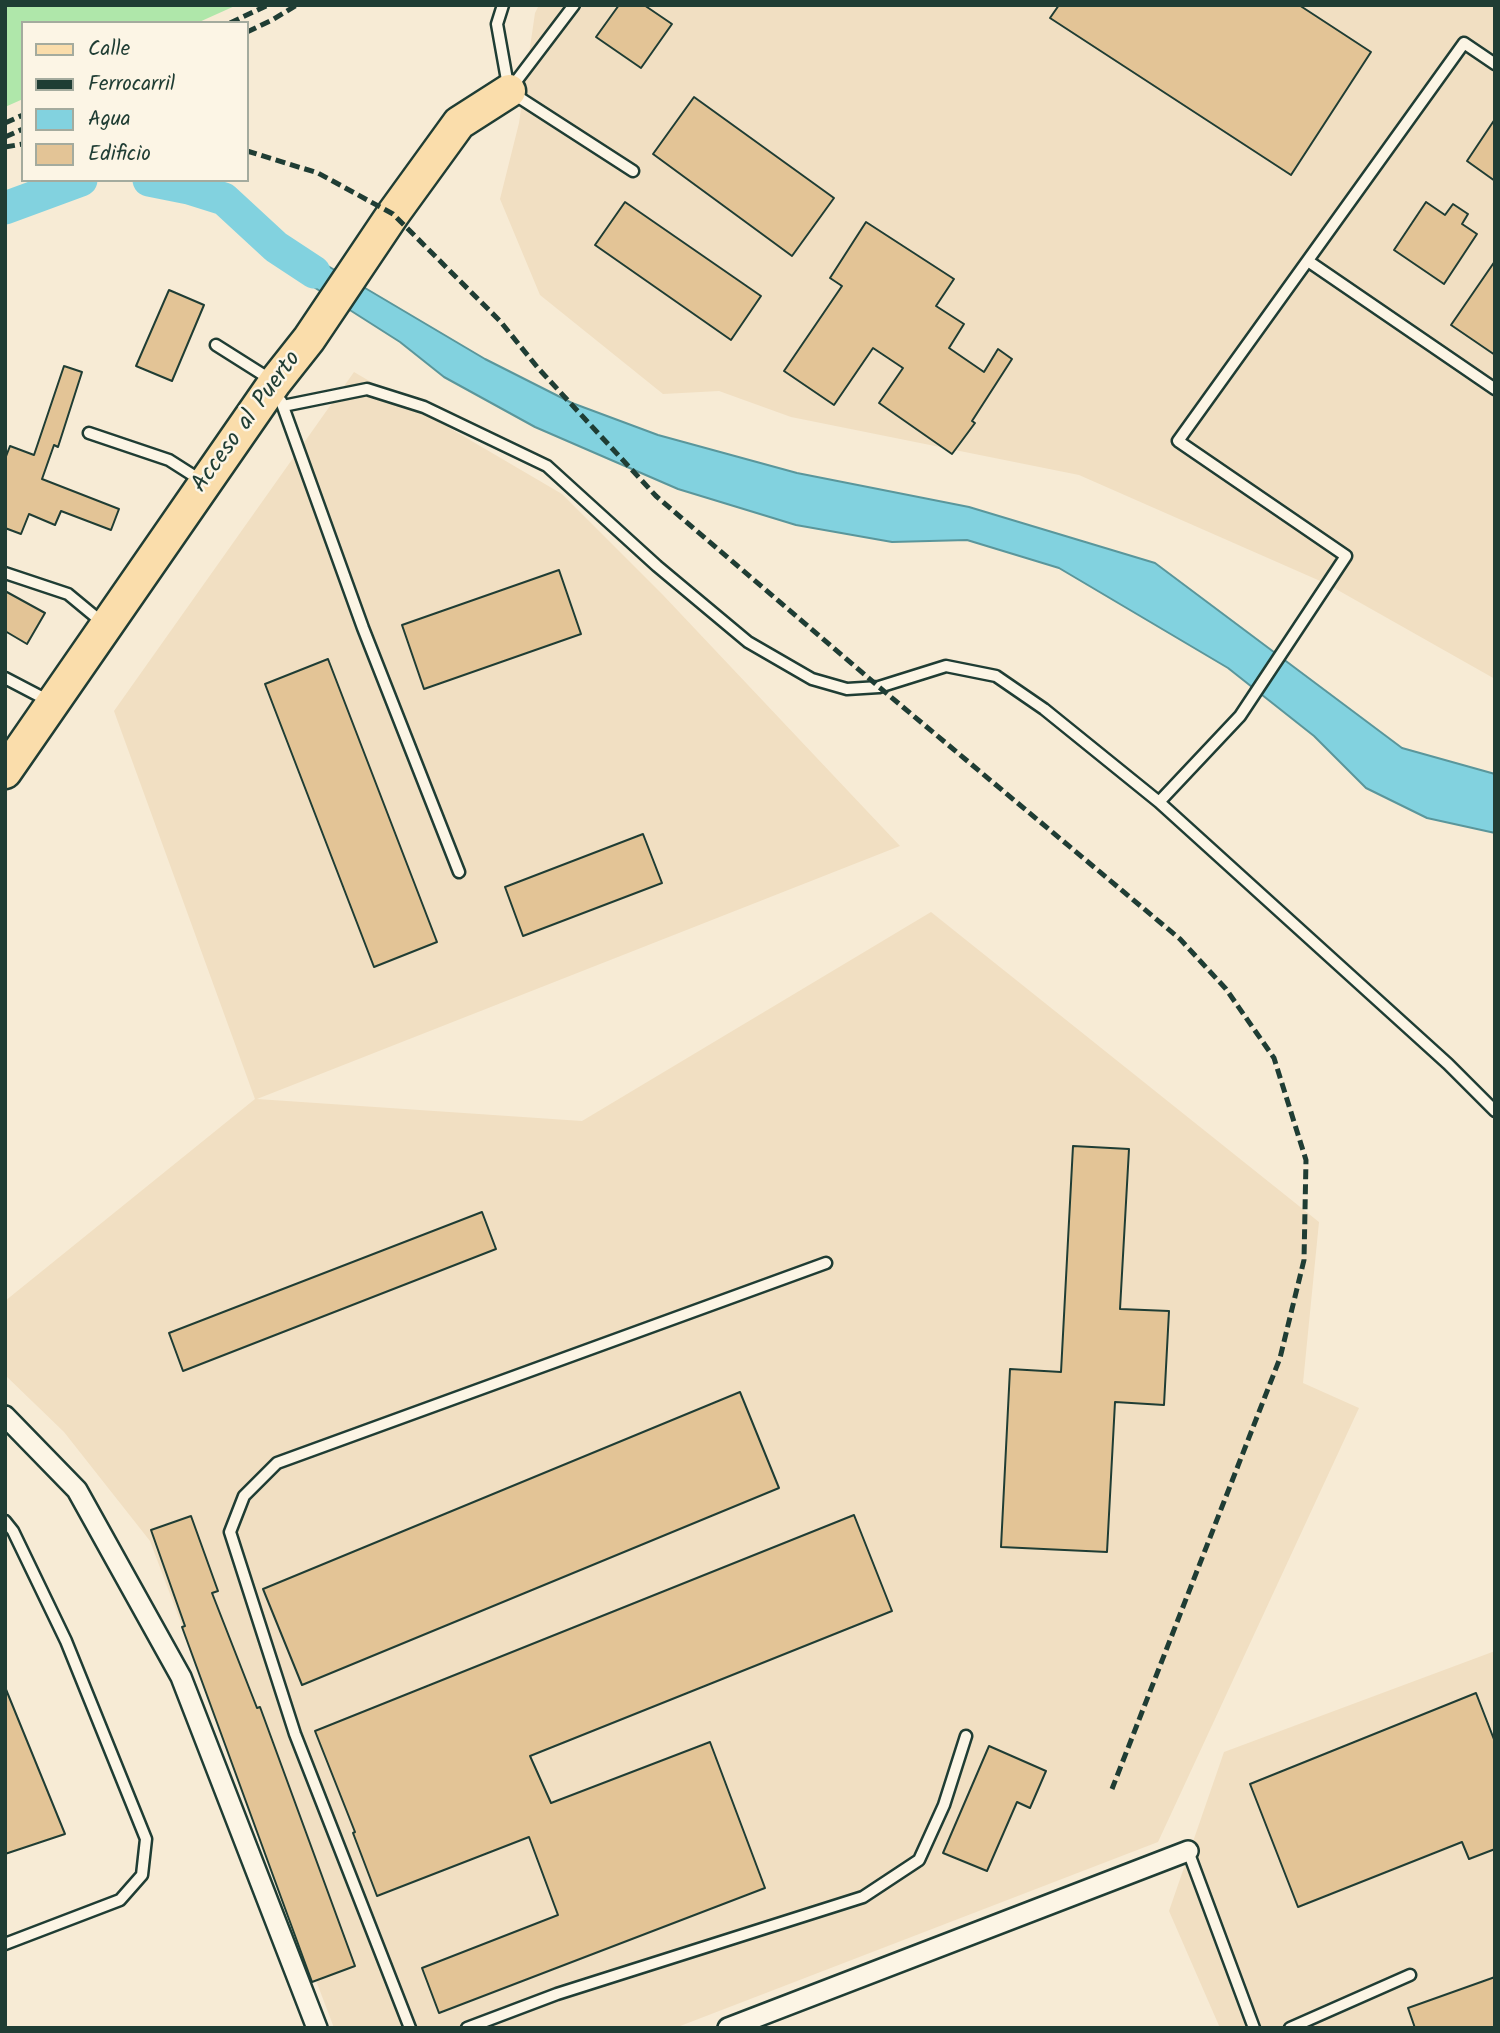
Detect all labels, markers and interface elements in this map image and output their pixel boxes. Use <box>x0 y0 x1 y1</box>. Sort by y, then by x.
legend <box>21 21 248 182</box>
text: Calle <box>88 33 130 66</box>
text: Ferrocarril <box>88 68 175 101</box>
text: Agua <box>88 103 131 136</box>
text: Edificio <box>88 138 151 171</box>
street label: Acceso al Puerto <box>187 347 309 499</box>

